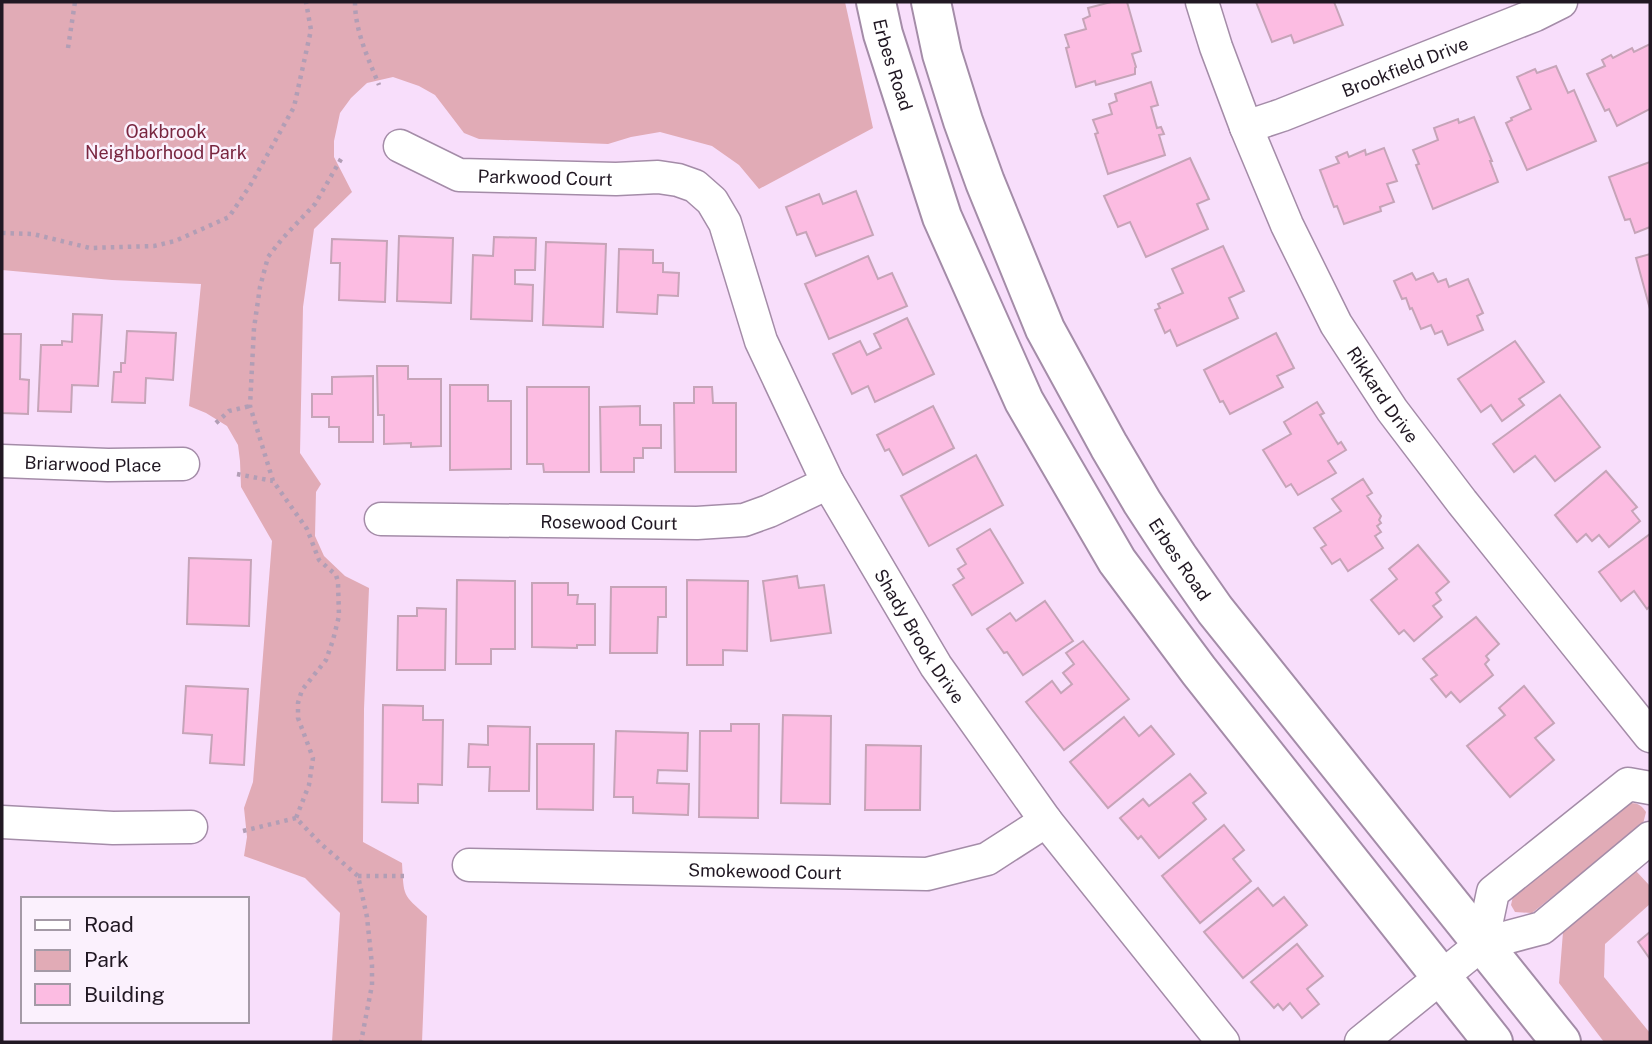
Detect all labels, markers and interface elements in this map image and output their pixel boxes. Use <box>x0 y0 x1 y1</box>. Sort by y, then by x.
street label: Erbes Road <box>869 17 917 113</box>
street label: Brookfield Drive <box>1339 32 1471 101</box>
park label: Oakbrook Neighborhood Park <box>85 121 247 163</box>
street label: Parkwood Court <box>478 165 613 189</box>
street label: Rikkard Drive <box>1343 342 1423 447</box>
street label: Briarwood Place <box>24 451 162 476</box>
street label: Rosewood Court <box>540 511 678 533</box>
street label: Erbes Road <box>1145 514 1215 604</box>
street label: Shady Brook Drive <box>870 565 969 707</box>
street label: Smokewood Court <box>688 859 842 883</box>
legend <box>21 897 248 1023</box>
text: Road <box>84 912 134 937</box>
text: Park <box>84 947 129 972</box>
text: Building <box>84 982 165 1007</box>

